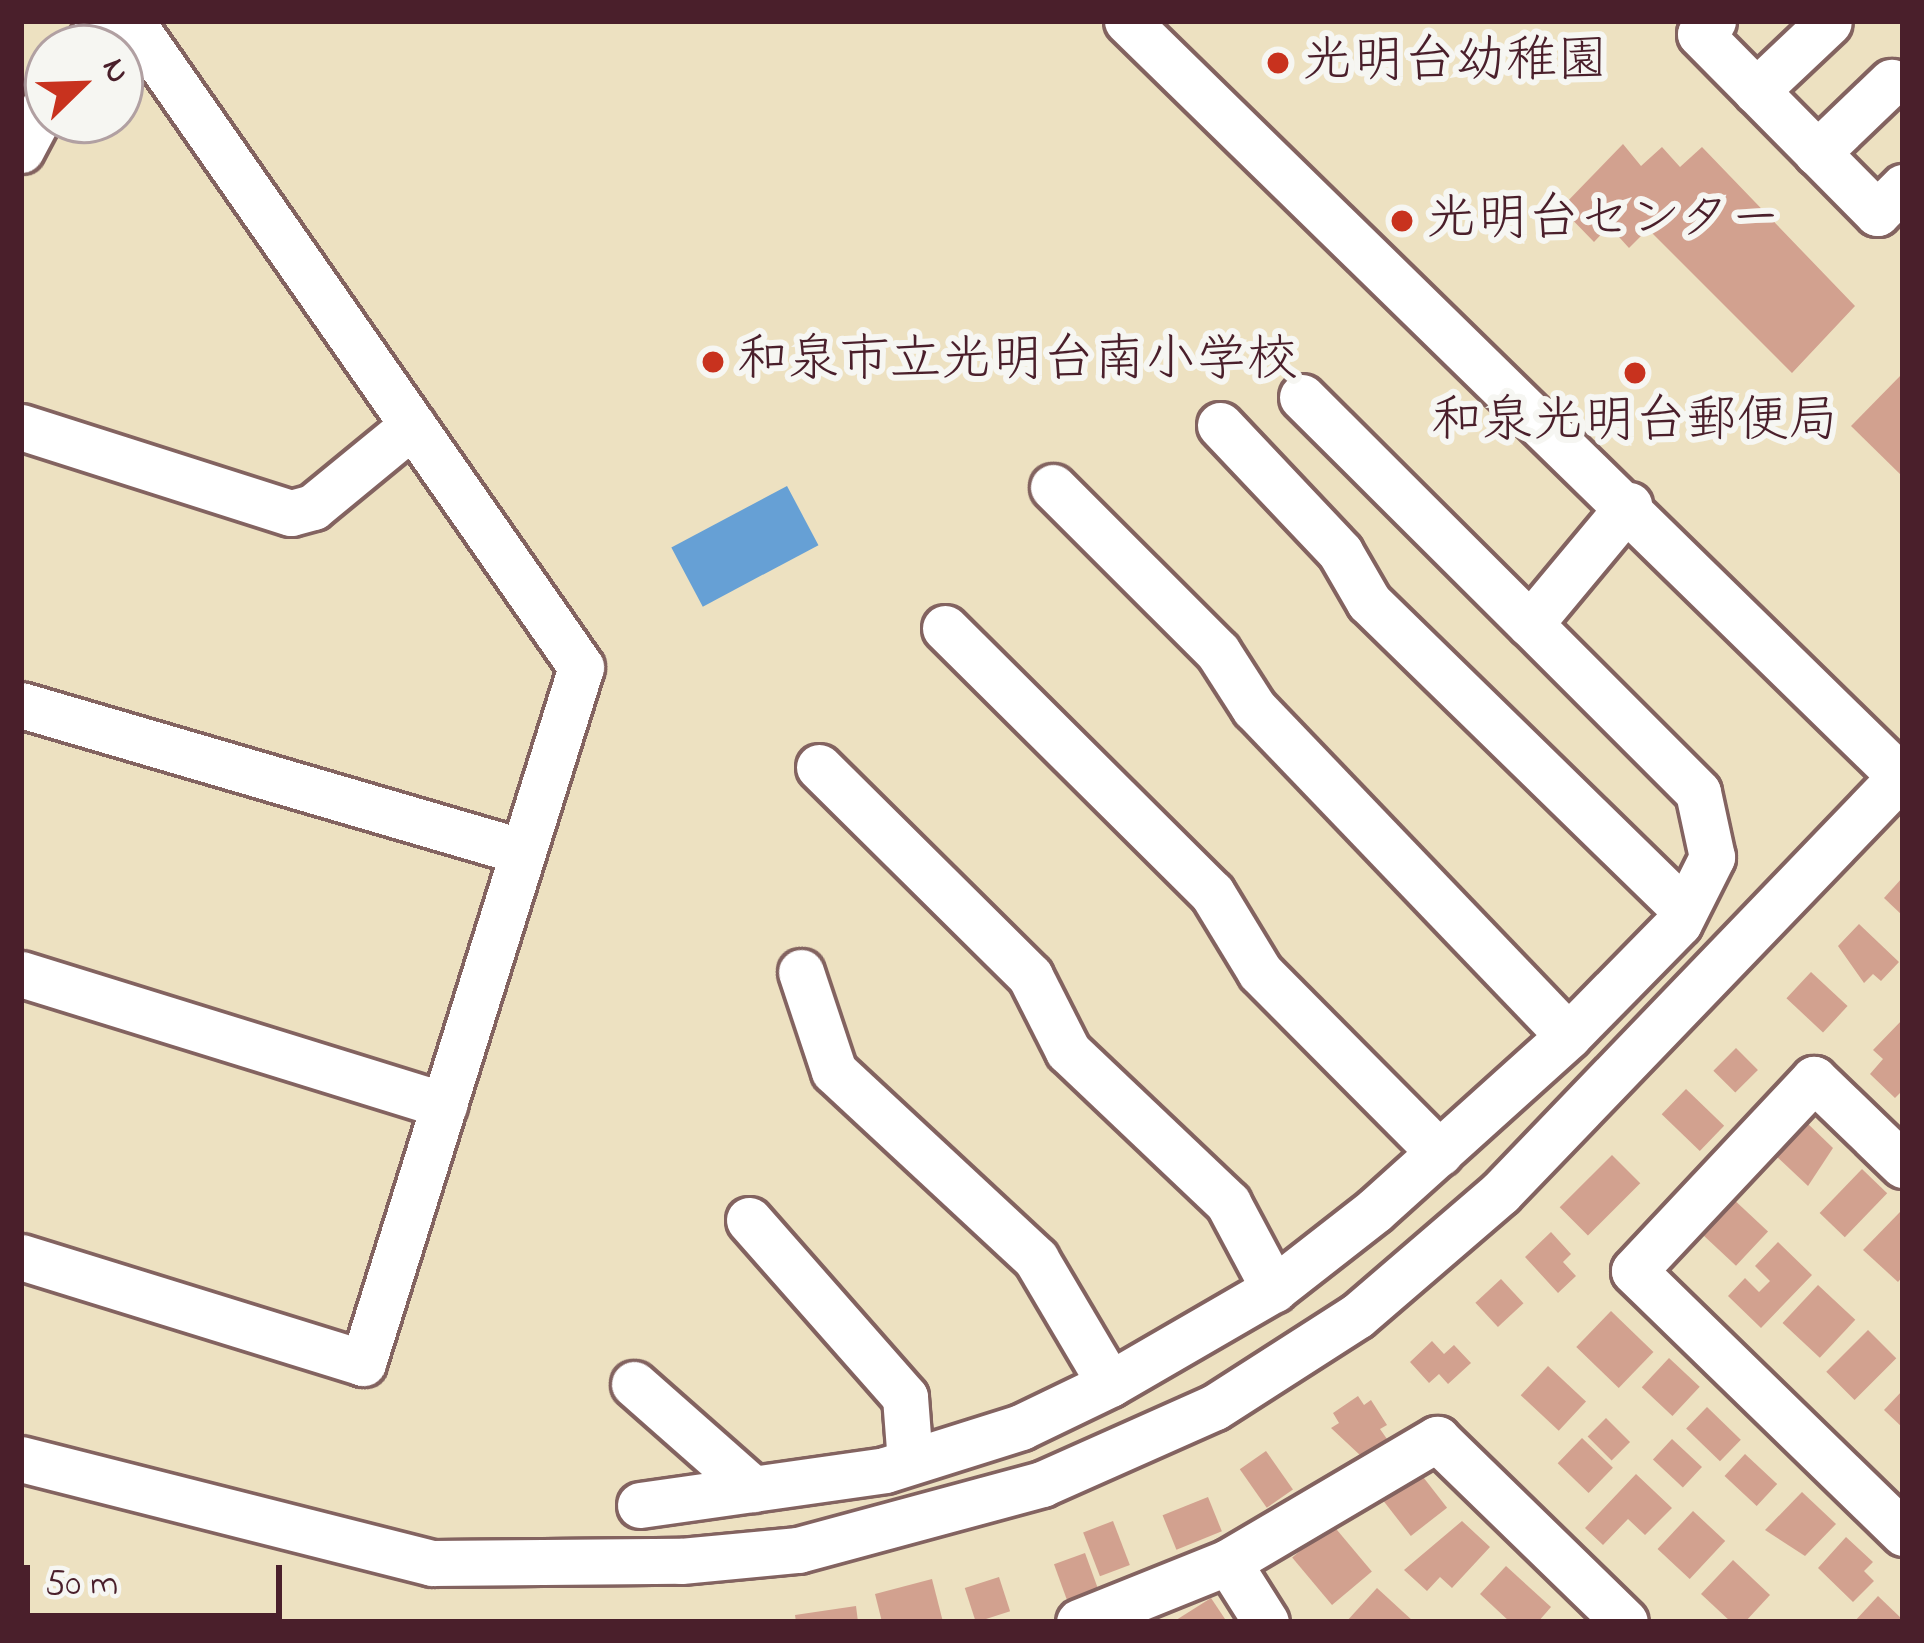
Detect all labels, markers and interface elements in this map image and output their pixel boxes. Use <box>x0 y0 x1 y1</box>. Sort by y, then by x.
north arrow <box>24 24 144 144</box>
place label: 光明台幼稚園 <box>1302 32 1608 94</box>
marker: 光明台幼稚園 <box>1265 50 1291 76</box>
text: N <box>88 51 141 91</box>
place label: 光明台センター <box>1426 190 1783 252</box>
marker: 光明台センター <box>1389 208 1415 234</box>
place label: 和泉市立光明台南小学校 <box>737 331 1298 393</box>
marker: 和泉市立光明台南小学校 <box>700 349 726 375</box>
marker: 和泉光明台郵便局 <box>1622 360 1648 386</box>
place label: 和泉光明台郵便局 <box>1431 392 1839 454</box>
scale bar <box>30 1541 288 1615</box>
text: 50 m <box>45 1559 118 1612</box>

